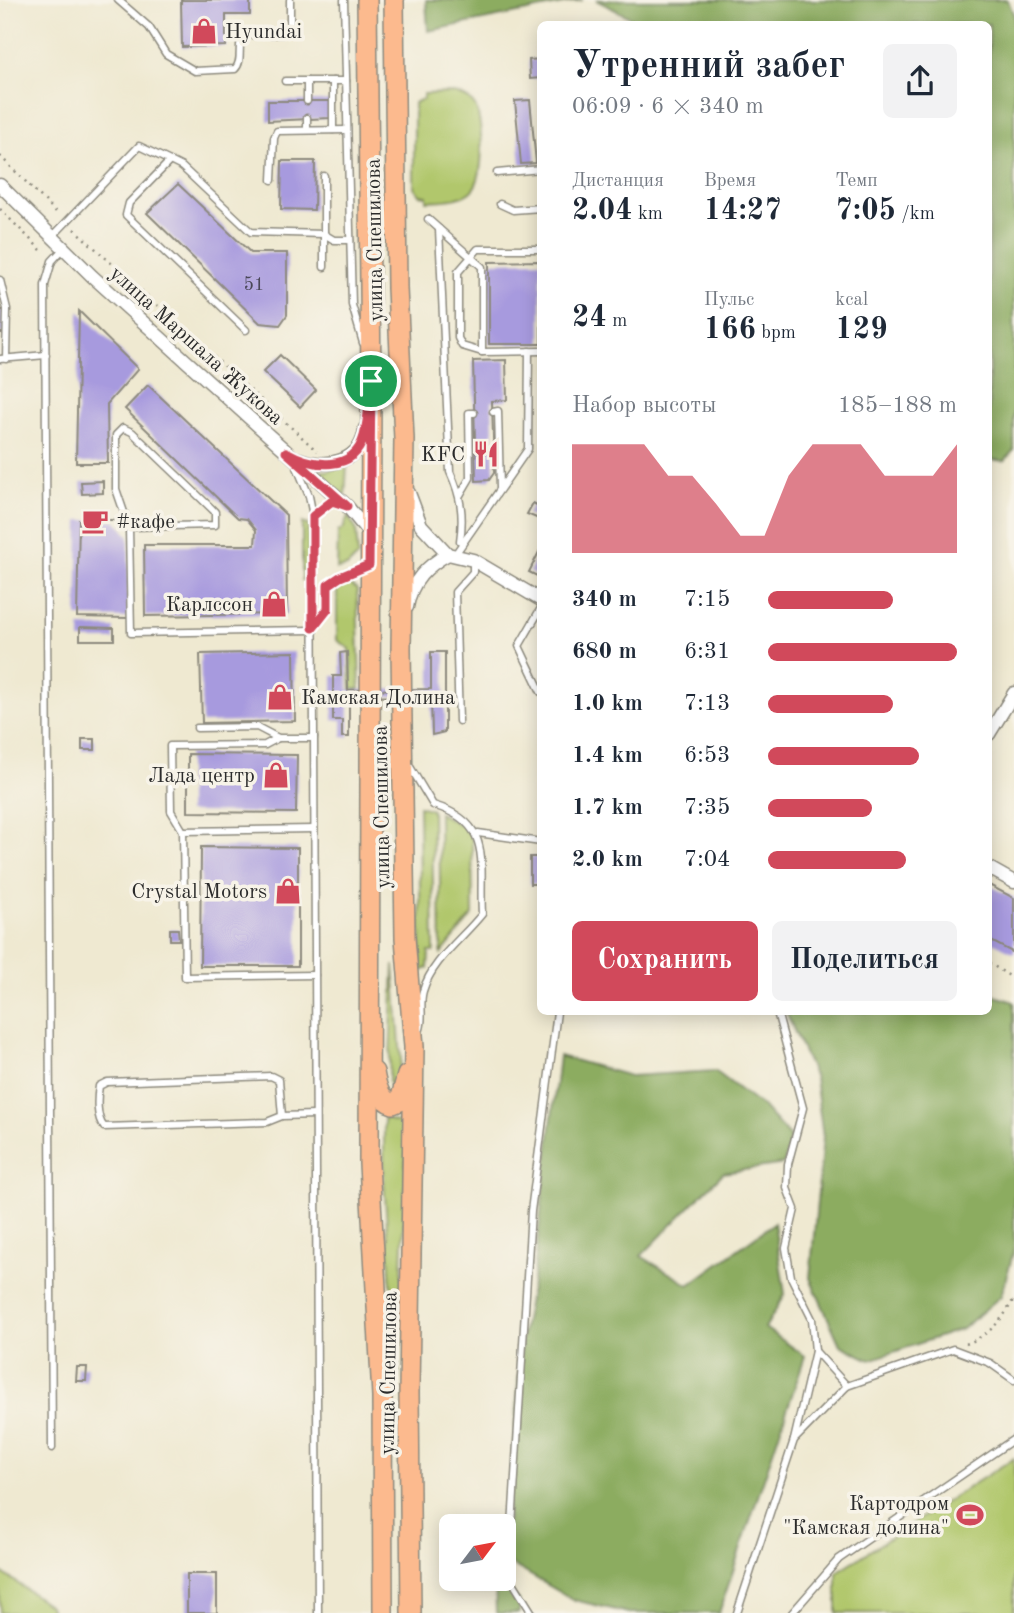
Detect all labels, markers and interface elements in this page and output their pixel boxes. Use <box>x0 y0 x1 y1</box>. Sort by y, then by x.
shop icon: Hyundai <box>189 16 219 46</box>
place label: Hyundai <box>225 22 302 43</box>
button: share <box>883 44 957 118</box>
text: Утренний забег <box>572 48 845 86</box>
text: 06:09 · 6 × 340 m <box>572 95 764 118</box>
street label: улица Спешилова <box>364 158 387 322</box>
text: Дистанция <box>572 172 664 191</box>
text: Время <box>704 172 756 191</box>
text: Темп <box>835 172 878 191</box>
text: 2.04 <box>572 196 633 226</box>
text: 14:27 <box>704 196 782 226</box>
text: 7:05 <box>835 196 896 226</box>
text: km <box>633 205 663 224</box>
text: /km <box>896 205 935 224</box>
street label: улица Маршала Жукова <box>105 263 287 429</box>
house number: 51 <box>244 276 264 294</box>
text: Пульс <box>704 291 754 310</box>
text: kcal <box>835 291 868 310</box>
text: 24 <box>572 303 607 333</box>
text: m <box>607 312 627 331</box>
text: 166 <box>704 315 756 345</box>
text: 129 <box>835 315 888 345</box>
text: bpm <box>756 324 796 343</box>
pin <box>341 351 401 411</box>
icon: arrive <box>352 362 390 400</box>
text: Набор высоты <box>572 394 716 417</box>
text: 185–188 m <box>838 394 957 417</box>
restaurant icon: KFC <box>471 439 501 469</box>
place label: KFC <box>421 445 465 466</box>
cafe icon: #кафе <box>80 506 110 536</box>
place label: #кафе <box>116 512 175 533</box>
text: 340 m <box>572 588 637 611</box>
text: 7:15 <box>684 588 730 611</box>
shop icon: Карлссон <box>259 589 289 619</box>
place label: Карлссон <box>166 595 253 616</box>
text: 680 m <box>572 640 637 663</box>
text: 6:31 <box>684 640 730 663</box>
shop icon: Камская Долина <box>265 682 295 712</box>
place label: Камская Долина <box>301 688 455 709</box>
text: 1.0 km <box>572 692 643 715</box>
text: 7:13 <box>684 692 730 715</box>
street label: улица Спешилова <box>371 725 394 889</box>
text: 1.4 km <box>572 744 643 767</box>
text: 6:53 <box>684 744 730 767</box>
shop icon: Лада центр <box>261 760 291 790</box>
place label: Лада центр <box>148 766 255 787</box>
text: 1.7 km <box>572 796 643 819</box>
text: 7:35 <box>684 796 730 819</box>
text: 2.0 km <box>572 848 643 871</box>
text: 7:04 <box>684 848 730 871</box>
shop icon: Crystal Motors <box>273 876 303 906</box>
place label: Crystal Motors <box>131 882 267 903</box>
button: Сохранить <box>572 921 758 1001</box>
button: Поделиться <box>772 921 957 1001</box>
street label: улица Спешилова <box>378 1291 401 1455</box>
place label: Картодром "Камская долина" <box>783 1494 949 1539</box>
sports icon: Картодром "Камская долина" <box>955 1500 985 1530</box>
north arrow <box>439 1514 516 1591</box>
map controls <box>439 1514 516 1591</box>

